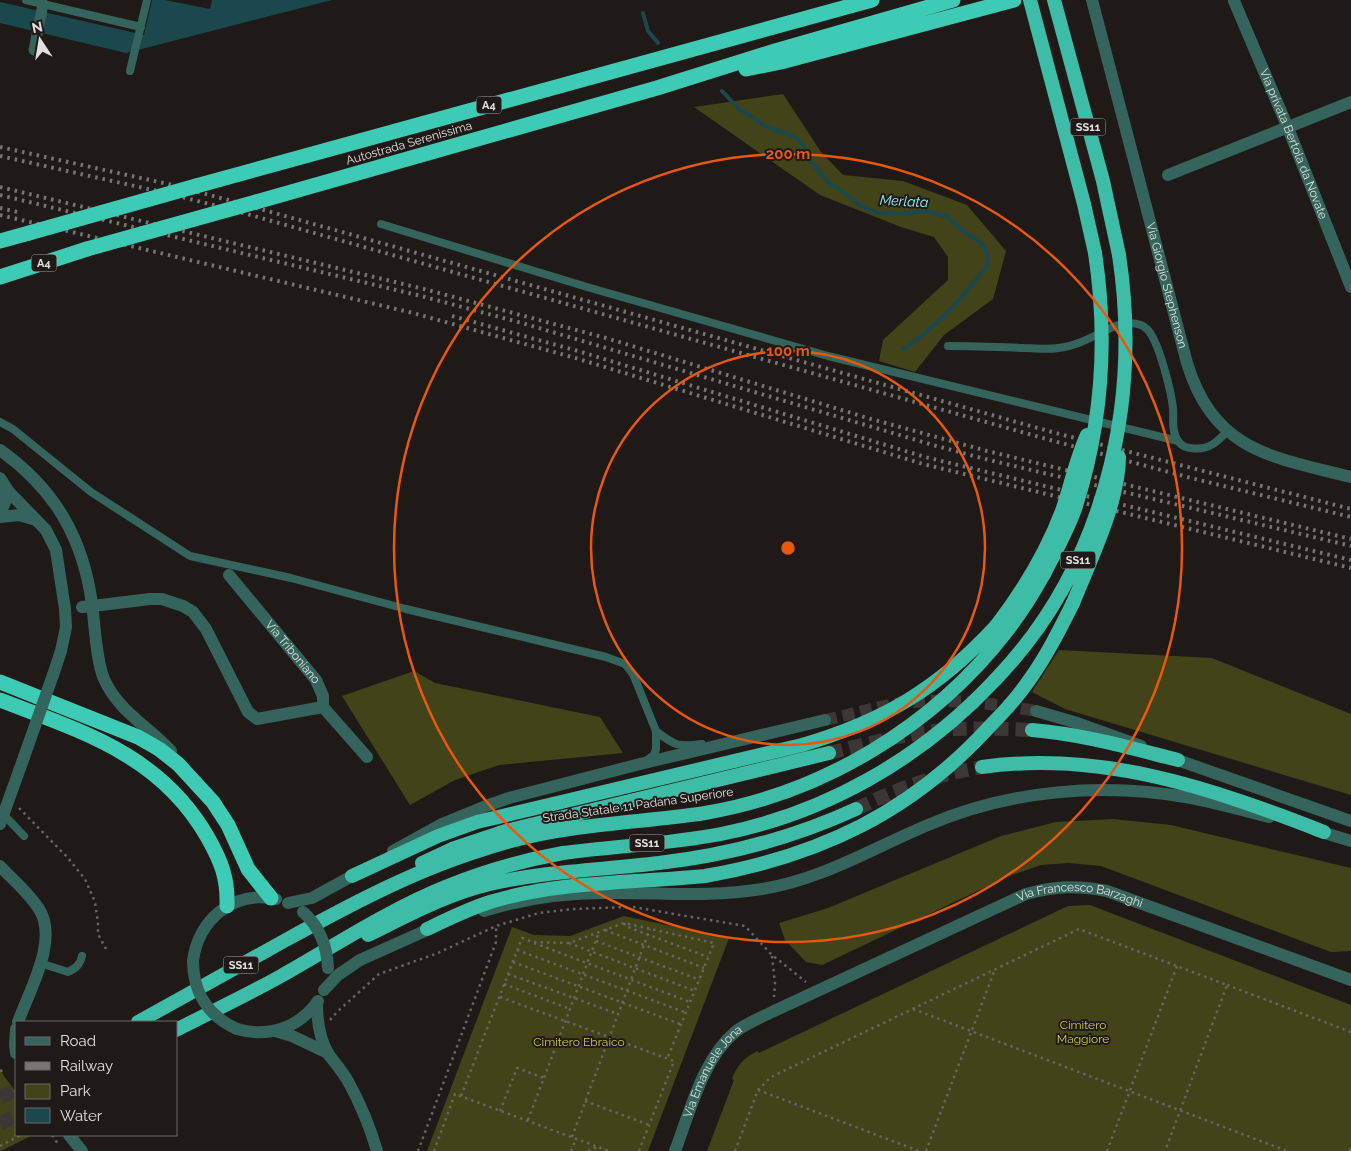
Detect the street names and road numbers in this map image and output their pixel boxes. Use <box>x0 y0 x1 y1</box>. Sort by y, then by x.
street label: Via privata Bertola da Novate <box>1257 67 1330 221</box>
road number: A4 <box>476 96 502 114</box>
street label: Autostrada Serenissima <box>344 118 474 168</box>
road number: SS11 <box>1070 118 1106 136</box>
street label: Via Giorgio Stephenson <box>1144 221 1190 350</box>
road number: A4 <box>32 254 56 272</box>
road number: SS11 <box>1060 552 1096 568</box>
street label: Via Triboniano <box>263 618 323 686</box>
street label: Strada Statale 11 Padana Superiore <box>542 785 734 825</box>
road number: SS11 <box>630 834 664 851</box>
street label: Via Francesco Barzaghi <box>1014 880 1145 910</box>
road number: SS11 <box>224 956 258 974</box>
street label: Via Emanuele Jona <box>680 1022 745 1119</box>

